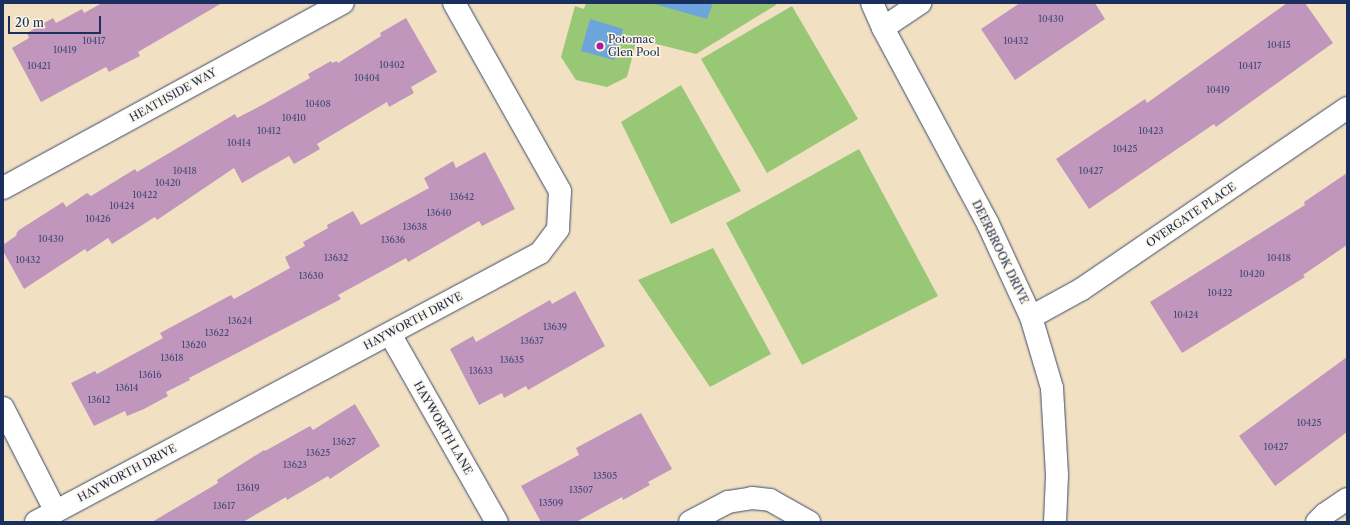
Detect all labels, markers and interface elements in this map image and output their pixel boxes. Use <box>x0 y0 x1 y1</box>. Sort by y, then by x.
scale bar <box>10 8 103 34</box>
house number: 10430 <box>1038 14 1064 24</box>
text: 20 m <box>15 15 44 30</box>
place label: Potomac Glen Pool <box>608 33 660 59</box>
house number: 10417 <box>83 36 105 46</box>
house number: 10432 <box>1004 36 1028 46</box>
house number: 10415 <box>1267 40 1291 50</box>
marker: Potomac Glen Pool <box>595 41 605 51</box>
house number: 10419 <box>53 45 77 55</box>
house number: 10402 <box>379 60 405 70</box>
house number: 10421 <box>27 61 51 71</box>
house number: 10417 <box>1239 61 1261 71</box>
street label: HEATHSIDE WAY <box>127 65 219 125</box>
house number: 10404 <box>354 73 380 83</box>
house number: 10419 <box>1206 85 1230 95</box>
house number: 10408 <box>305 99 331 109</box>
house number: 10410 <box>282 113 306 123</box>
house number: 10412 <box>257 126 281 136</box>
house number: 10423 <box>1139 126 1163 136</box>
house number: 10414 <box>227 138 251 148</box>
house number: 10425 <box>1113 144 1137 154</box>
house number: 10418 <box>173 166 197 176</box>
house number: 10427 <box>1079 166 1103 176</box>
house number: 10420 <box>155 178 181 188</box>
street label: OVERGATE PLACE <box>1144 180 1238 250</box>
house number: 10422 <box>132 190 158 200</box>
house number: 13642 <box>450 192 474 202</box>
street label: DEERBROOK DRIVE <box>969 198 1031 306</box>
house number: 10424 <box>109 201 135 211</box>
house number: 13640 <box>427 208 451 218</box>
house number: 10426 <box>85 214 111 224</box>
house number: 13638 <box>403 222 427 232</box>
house number: 10430 <box>38 234 64 244</box>
house number: 13636 <box>381 235 405 245</box>
house number: 13632 <box>324 253 348 263</box>
house number: 10418 <box>1267 253 1291 263</box>
house number: 10432 <box>16 255 40 265</box>
house number: 10420 <box>1239 269 1265 279</box>
house number: 13630 <box>299 271 323 281</box>
house number: 10422 <box>1207 288 1233 298</box>
street label: HAYWORTH DRIVE <box>361 289 465 353</box>
house number: 10424 <box>1173 310 1199 320</box>
house number: 13624 <box>228 316 252 326</box>
house number: 13639 <box>543 322 567 332</box>
house number: 13622 <box>205 328 229 338</box>
house number: 13637 <box>520 336 544 346</box>
house number: 13620 <box>182 340 206 350</box>
house number: 13618 <box>160 353 184 363</box>
house number: 13635 <box>500 355 524 365</box>
house number: 13633 <box>469 366 493 376</box>
house number: 13616 <box>138 370 162 380</box>
street label: HAYWORTH LANE <box>411 379 475 477</box>
house number: 13614 <box>116 383 138 393</box>
house number: 13612 <box>88 395 110 405</box>
house number: 10425 <box>1297 418 1321 428</box>
house number: 13627 <box>332 437 356 447</box>
street label: HAYWORTH DRIVE <box>75 441 179 505</box>
house number: 10427 <box>1264 442 1288 452</box>
house number: 13625 <box>306 448 330 458</box>
house number: 13623 <box>283 460 307 470</box>
house number: 13505 <box>593 471 617 481</box>
house number: 13619 <box>236 483 260 493</box>
house number: 13507 <box>569 485 593 495</box>
house number: 13509 <box>539 498 563 508</box>
house number: 13617 <box>213 501 235 511</box>

